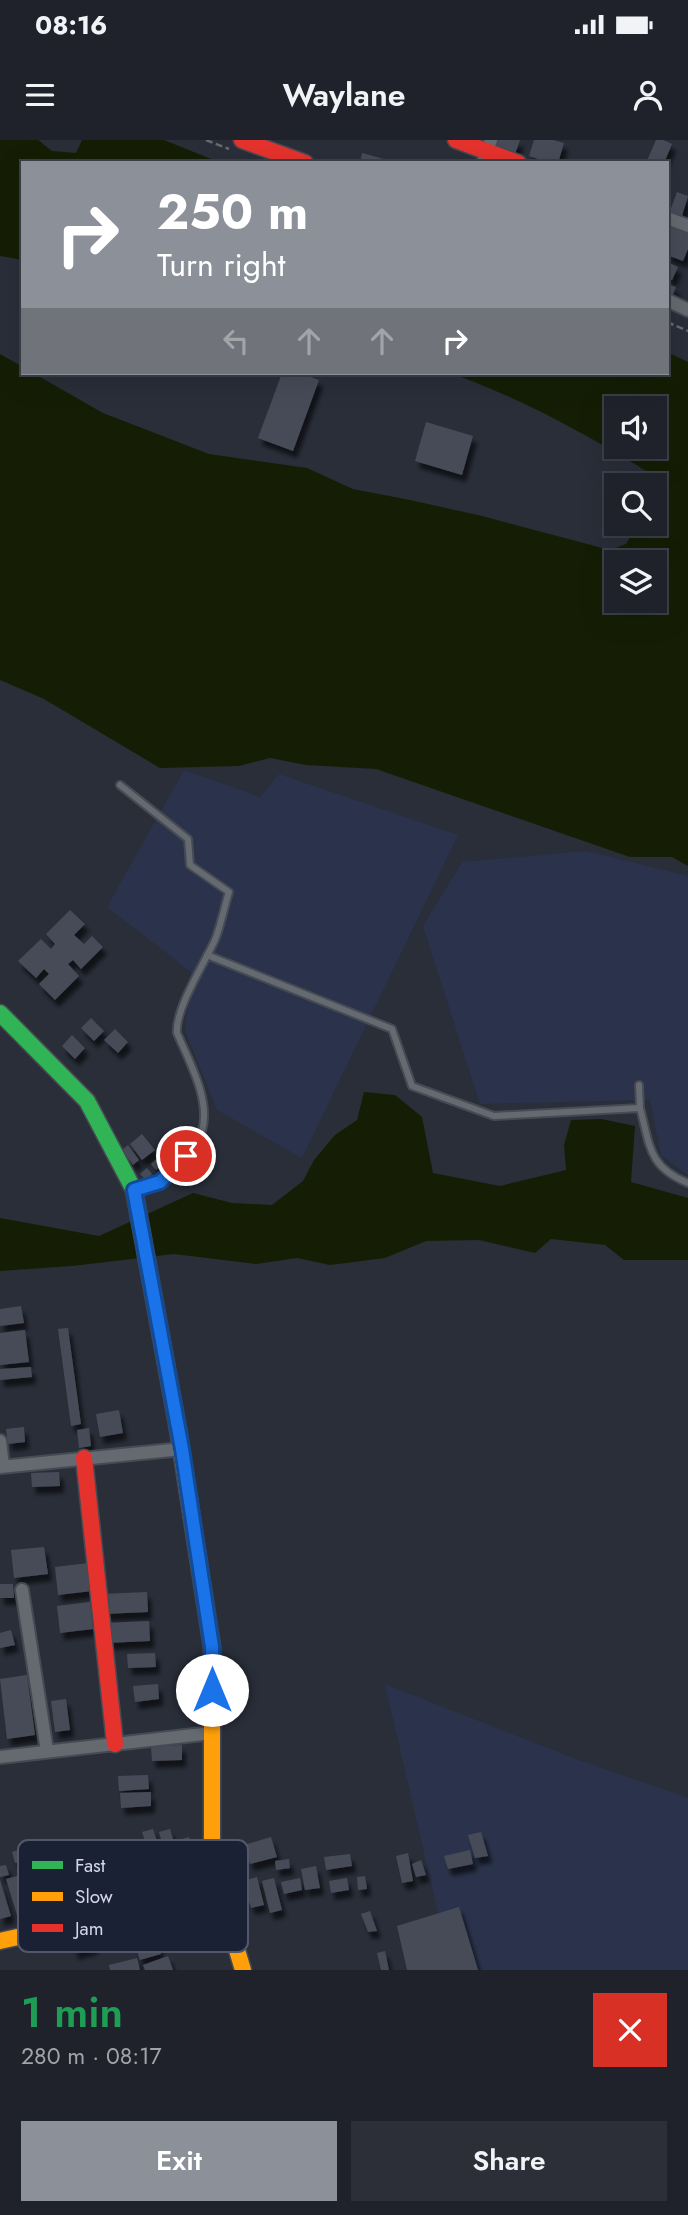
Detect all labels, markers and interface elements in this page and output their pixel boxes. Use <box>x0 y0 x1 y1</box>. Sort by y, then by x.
text: 08:16 <box>35 6 108 44</box>
text: Waylane <box>282 72 406 118</box>
icon: menu <box>21 76 59 114</box>
icon: person <box>629 76 667 114</box>
text: 250 m <box>157 177 308 247</box>
icon: right <box>42 189 133 280</box>
text: Turn right <box>157 242 286 288</box>
icon: left <box>217 322 255 360</box>
icon: ahead <box>290 322 328 360</box>
icon: ahead <box>363 322 401 360</box>
icon: right <box>436 322 474 360</box>
map controls <box>604 396 667 613</box>
button: sound <box>604 396 667 459</box>
button: search <box>604 473 667 536</box>
button: layers <box>604 550 667 613</box>
pin <box>156 1126 216 1186</box>
icon: arrive <box>167 1137 205 1175</box>
position arrow <box>175 1653 249 1727</box>
legend <box>18 1840 248 1952</box>
text: Fast <box>75 1852 106 1879</box>
text: Slow <box>75 1883 113 1910</box>
text: Jam <box>72 1915 104 1942</box>
text: 1 min <box>21 1982 123 2043</box>
button: close <box>593 1993 667 2067</box>
text: 280 m · 08:17 <box>21 2039 162 2073</box>
button: Exit <box>21 2121 337 2201</box>
button: Share <box>351 2121 667 2201</box>

